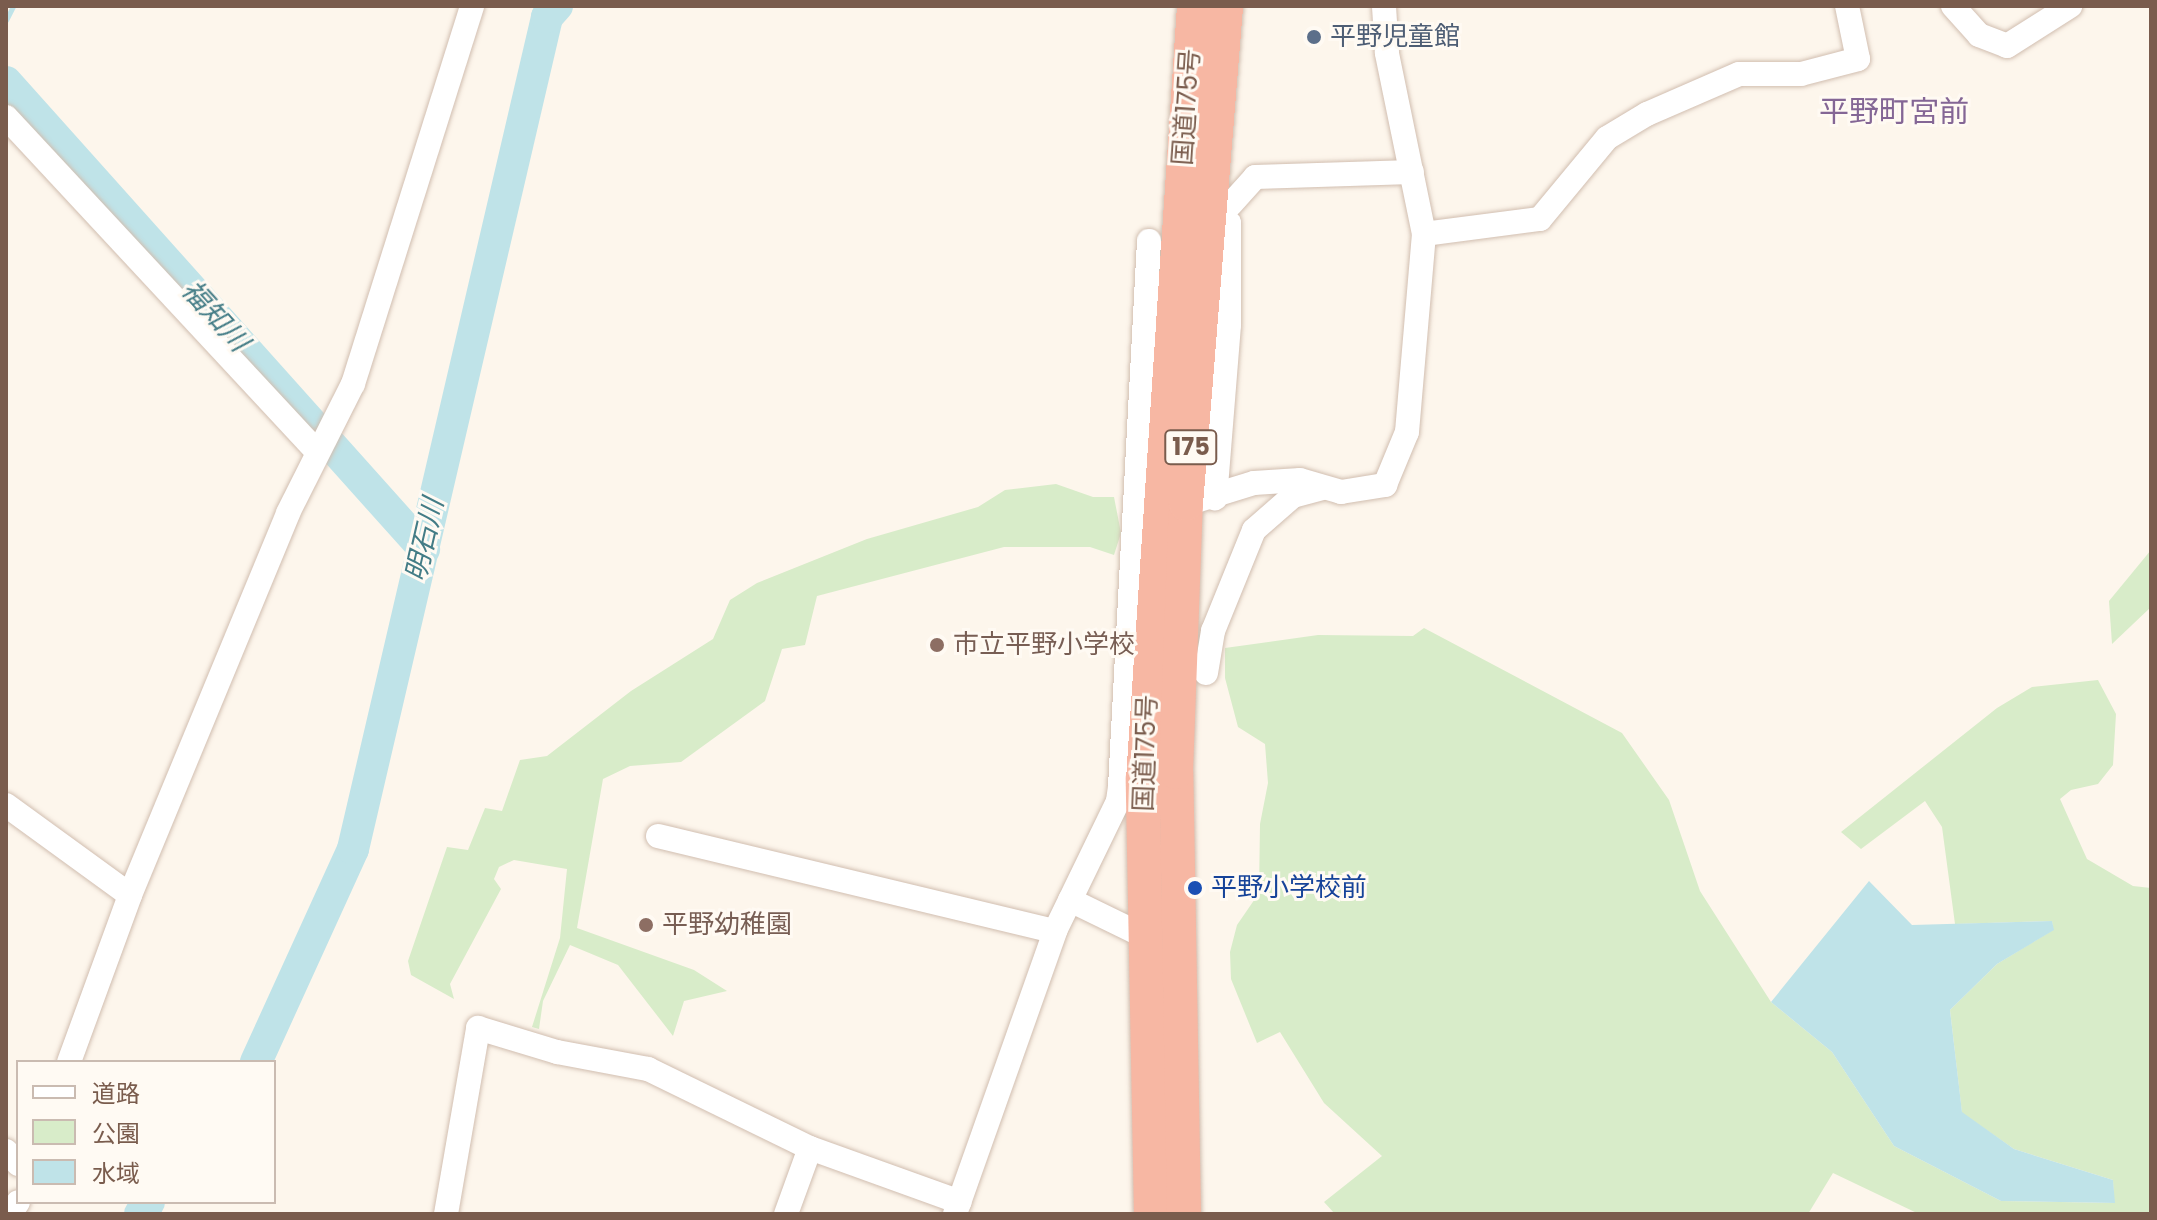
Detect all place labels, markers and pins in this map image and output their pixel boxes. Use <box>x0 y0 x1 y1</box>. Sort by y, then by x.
place label: 平野児童館 <box>1330 21 1460 53</box>
marker: 平野児童館 <box>1305 28 1323 46</box>
place label: 市立平野小学校 <box>953 629 1135 661</box>
marker: 市立平野小学校 <box>928 636 946 654</box>
place label: 平野小学校前 <box>1211 872 1367 904</box>
marker: 平野小学校前 <box>1186 879 1204 897</box>
place label: 平野幼稚園 <box>662 909 792 941</box>
marker: 平野幼稚園 <box>637 916 655 934</box>

